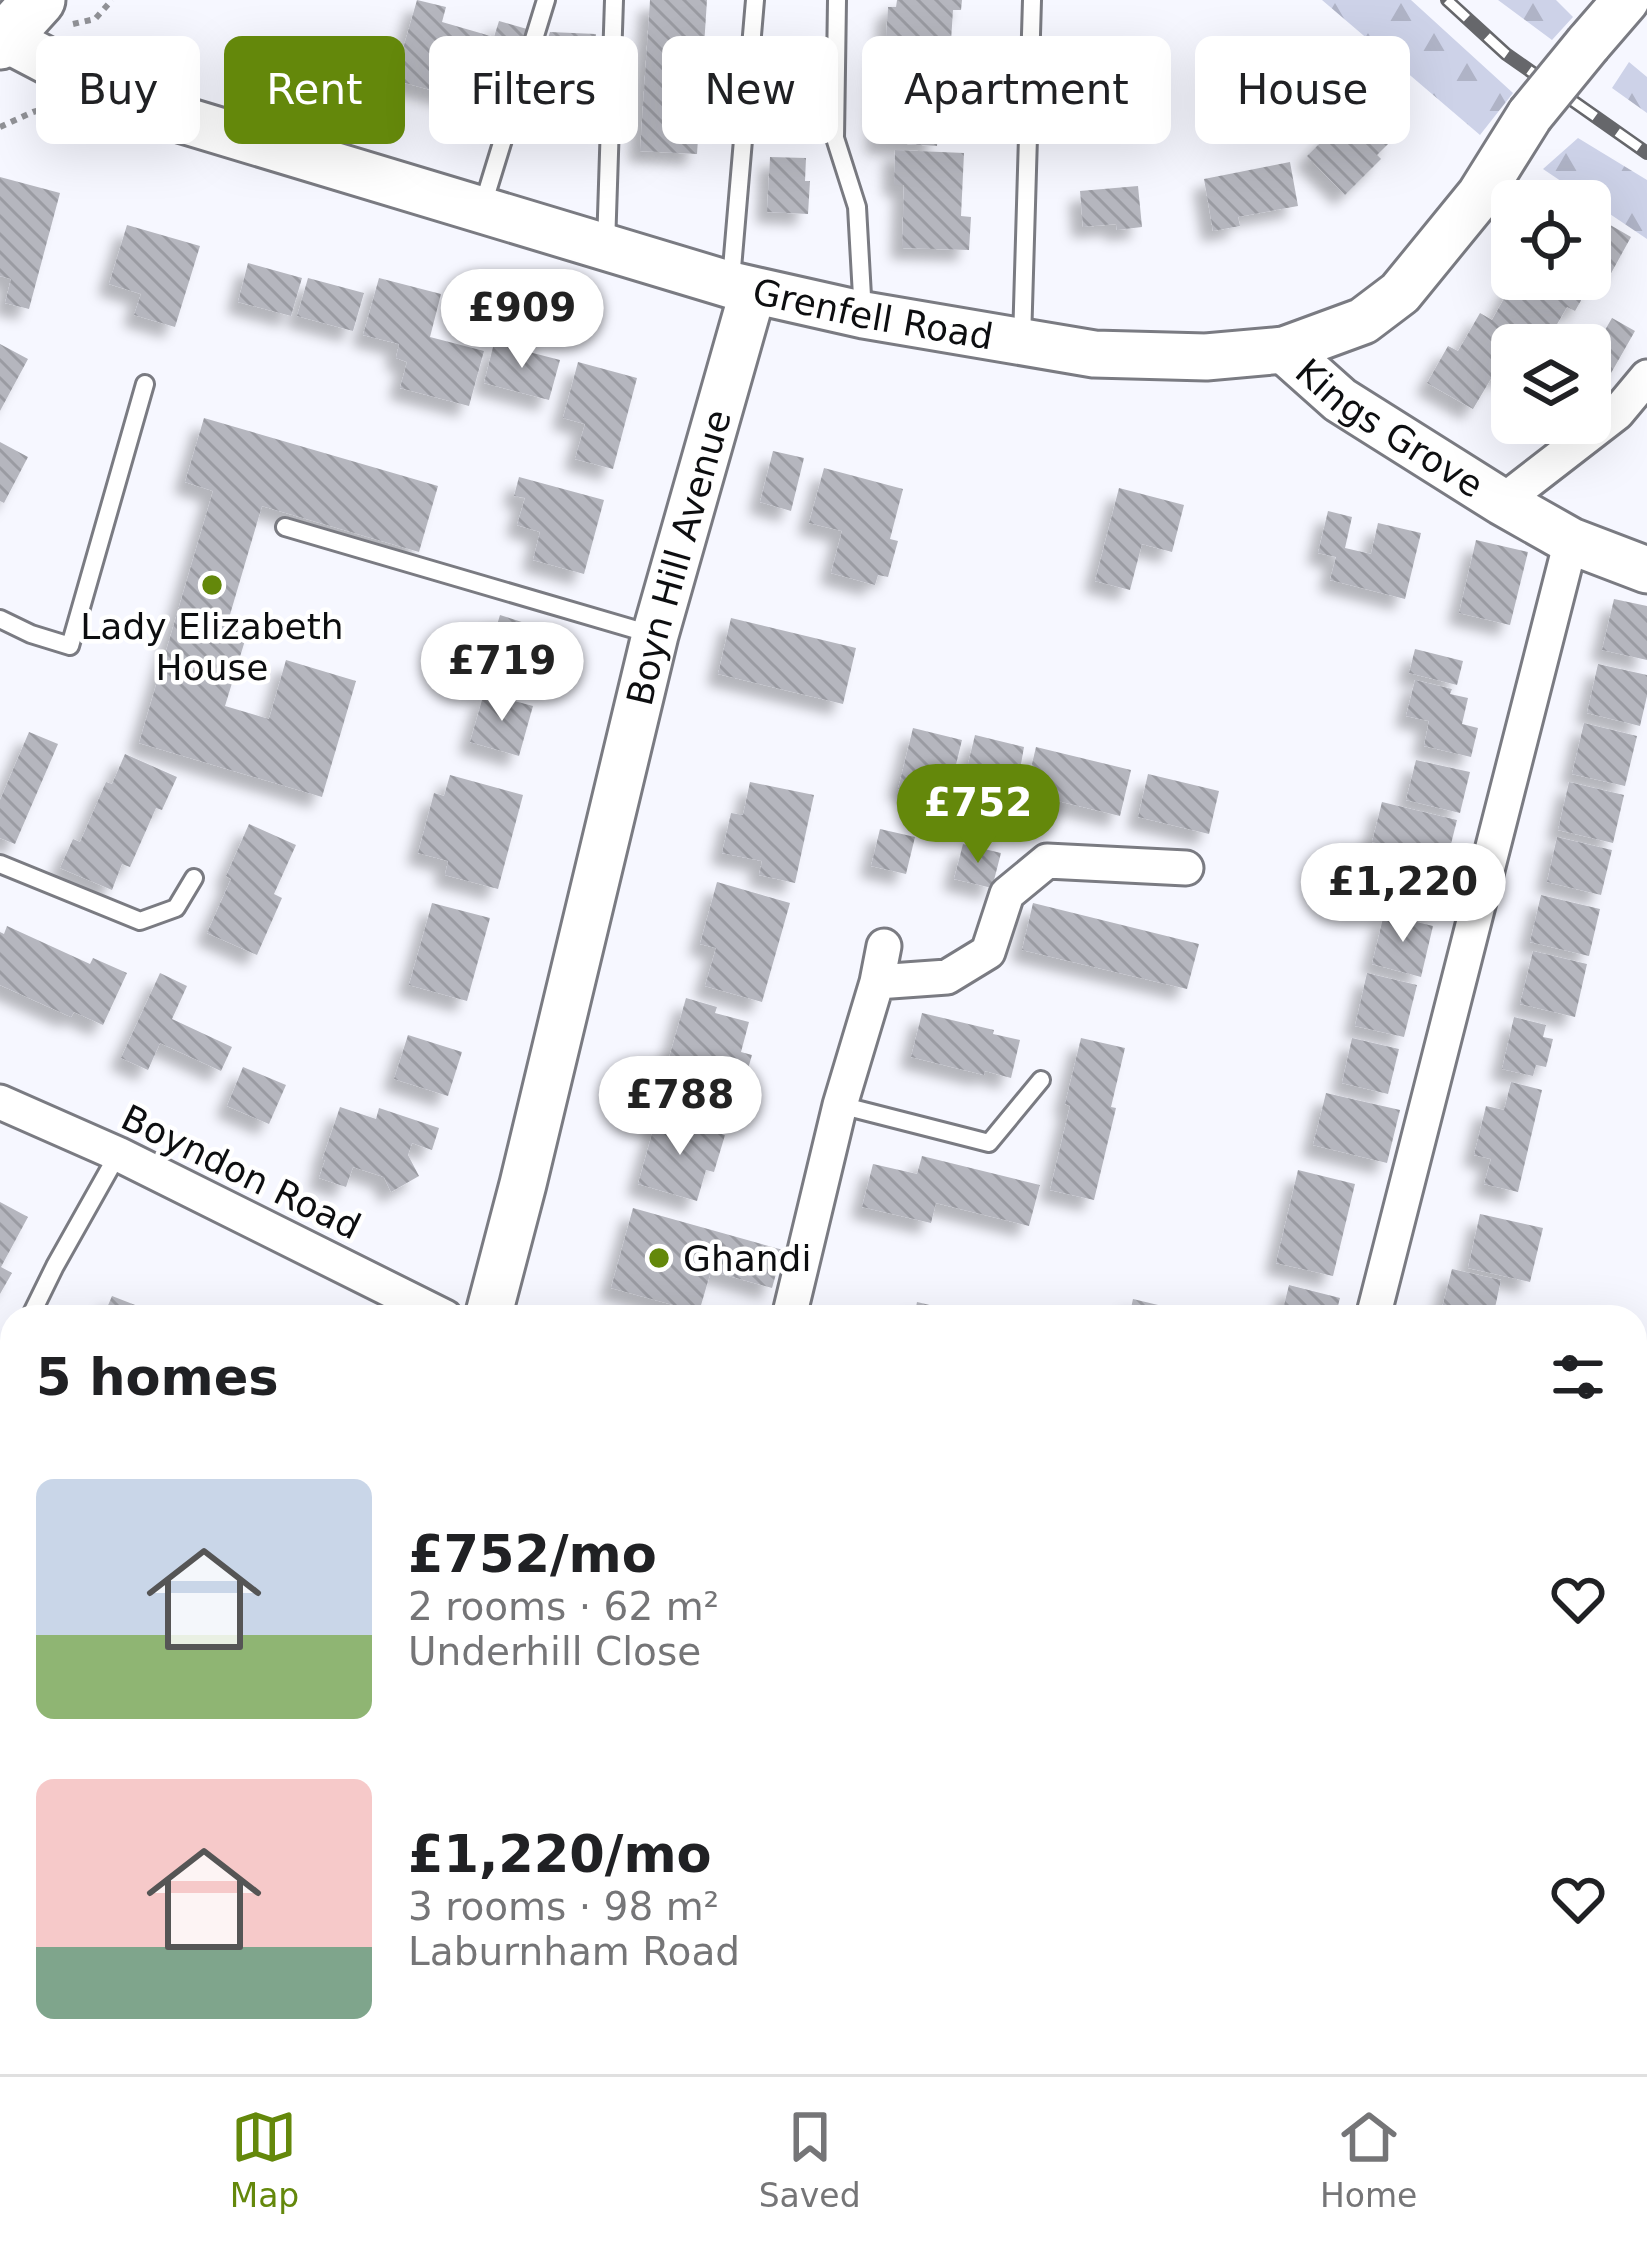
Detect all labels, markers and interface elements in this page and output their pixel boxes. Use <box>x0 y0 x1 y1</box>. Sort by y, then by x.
chip: Buy <box>36 36 200 144</box>
chip: Rent <box>224 36 405 144</box>
chip: Filters <box>429 36 638 144</box>
chip: New <box>662 36 838 144</box>
chip: Apartment <box>862 36 1171 144</box>
chip: House <box>1195 36 1410 144</box>
map controls <box>1491 180 1611 444</box>
button: locate <box>1491 180 1611 300</box>
pin: £909 <box>451 269 593 371</box>
street label: Grenfell Road <box>749 270 996 357</box>
text: £909 <box>468 285 576 330</box>
button: layers <box>1491 324 1611 444</box>
street label: Kings Grove <box>1288 350 1491 505</box>
street label: Boyn Hill Avenue <box>618 405 739 709</box>
marker: Lady Elizabeth House <box>199 572 225 598</box>
place label: Lady Elizabeth House <box>80 606 344 688</box>
pin: £719 <box>431 622 573 724</box>
text: £719 <box>448 638 556 683</box>
pin: £752 <box>907 764 1049 866</box>
text: £752 <box>924 780 1032 825</box>
pin: £1,220 <box>1305 843 1501 945</box>
text: £1,220 <box>1328 859 1478 904</box>
pin: £788 <box>609 1056 751 1158</box>
text: £788 <box>626 1072 734 1117</box>
street label: Boyndon Road <box>115 1097 367 1247</box>
place label: Ghandi <box>683 1238 811 1279</box>
marker: Ghandi <box>646 1245 672 1271</box>
icon: filters <box>1545 1344 1611 1410</box>
text: 5 homes <box>36 1348 279 1407</box>
text: £752/mo <box>408 1525 657 1584</box>
icon: home <box>132 1527 276 1671</box>
icon: heart <box>1545 1566 1611 1632</box>
text: 2 rooms · 62 m² <box>408 1584 719 1629</box>
text: Underhill Close <box>408 1629 701 1674</box>
text: £1,220/mo <box>408 1825 712 1884</box>
icon: home <box>132 1827 276 1971</box>
icon: heart <box>1545 1866 1611 1932</box>
text: 3 rooms · 98 m² <box>408 1884 719 1929</box>
text: Laburnham Road <box>408 1929 740 1974</box>
tab: Map <box>230 2104 299 2215</box>
tab: Saved <box>759 2104 861 2215</box>
tab: Home <box>1320 2104 1417 2215</box>

